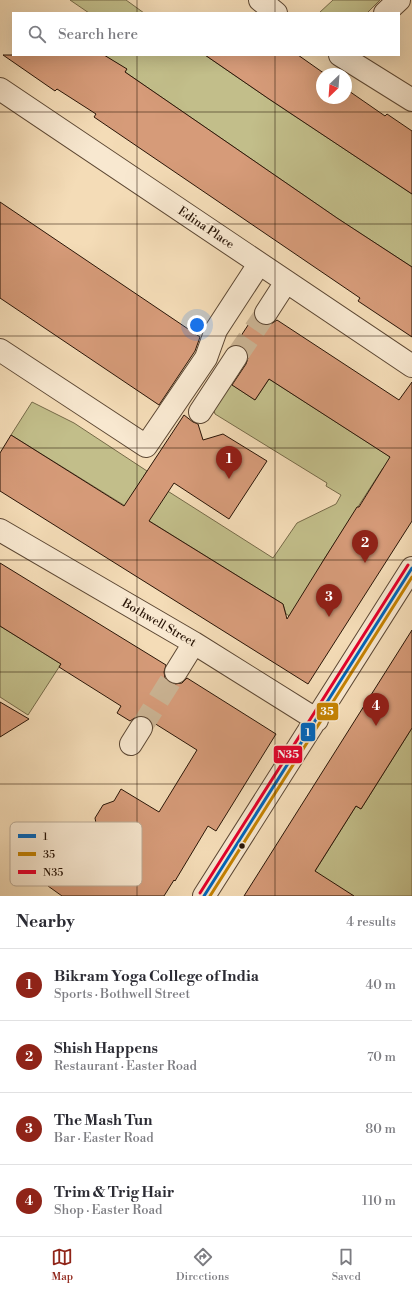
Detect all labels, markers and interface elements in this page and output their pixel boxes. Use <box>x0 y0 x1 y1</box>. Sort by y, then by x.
search box <box>12 12 400 56</box>
icon: search <box>26 23 48 45</box>
text: Search here <box>58 25 138 44</box>
north arrow <box>316 68 352 104</box>
street label: Edina Place <box>175 204 237 252</box>
your location <box>187 315 207 335</box>
pin: 1 <box>216 446 242 479</box>
pin: 2 <box>352 530 378 563</box>
pin: 3 <box>316 584 342 617</box>
street label: Bothwell Street <box>118 595 199 651</box>
pin: 4 <box>363 693 389 726</box>
line badge: 35 <box>316 702 339 721</box>
text: 35 <box>320 705 334 719</box>
line badge: 1 <box>300 722 316 742</box>
text: 1 <box>305 726 311 740</box>
line badge: N35 <box>273 745 303 764</box>
text: N35 <box>277 748 299 762</box>
legend <box>10 822 142 886</box>
text: 1 <box>43 830 48 844</box>
unlabelled marker <box>237 841 247 851</box>
text: 35 <box>43 848 55 862</box>
text: N35 <box>43 866 63 880</box>
text: Nearby <box>16 911 75 933</box>
text: 4 results <box>346 914 396 930</box>
text: Bikram Yoga College of India <box>54 967 259 986</box>
text: 1 <box>26 977 32 993</box>
text: 40 m <box>366 977 396 993</box>
text: Sports · Bothwell Street <box>54 986 190 1002</box>
text: Shish Happens <box>54 1039 158 1058</box>
text: 2 <box>25 1049 33 1065</box>
text: 70 m <box>367 1049 396 1065</box>
text: Restaurant · Easter Road <box>54 1058 197 1074</box>
text: The Mash Tun <box>54 1111 152 1130</box>
text: 3 <box>25 1121 33 1137</box>
text: 80 m <box>365 1121 396 1137</box>
text: Bar · Easter Road <box>54 1130 154 1146</box>
text: Trim & Trig Hair <box>54 1183 174 1202</box>
text: 4 <box>25 1193 33 1209</box>
text: 110 m <box>362 1193 396 1209</box>
text: Shop · Easter Road <box>54 1202 162 1218</box>
tab: Map <box>51 1246 73 1284</box>
tab: Directions <box>176 1246 229 1284</box>
tab: Saved <box>332 1246 361 1284</box>

